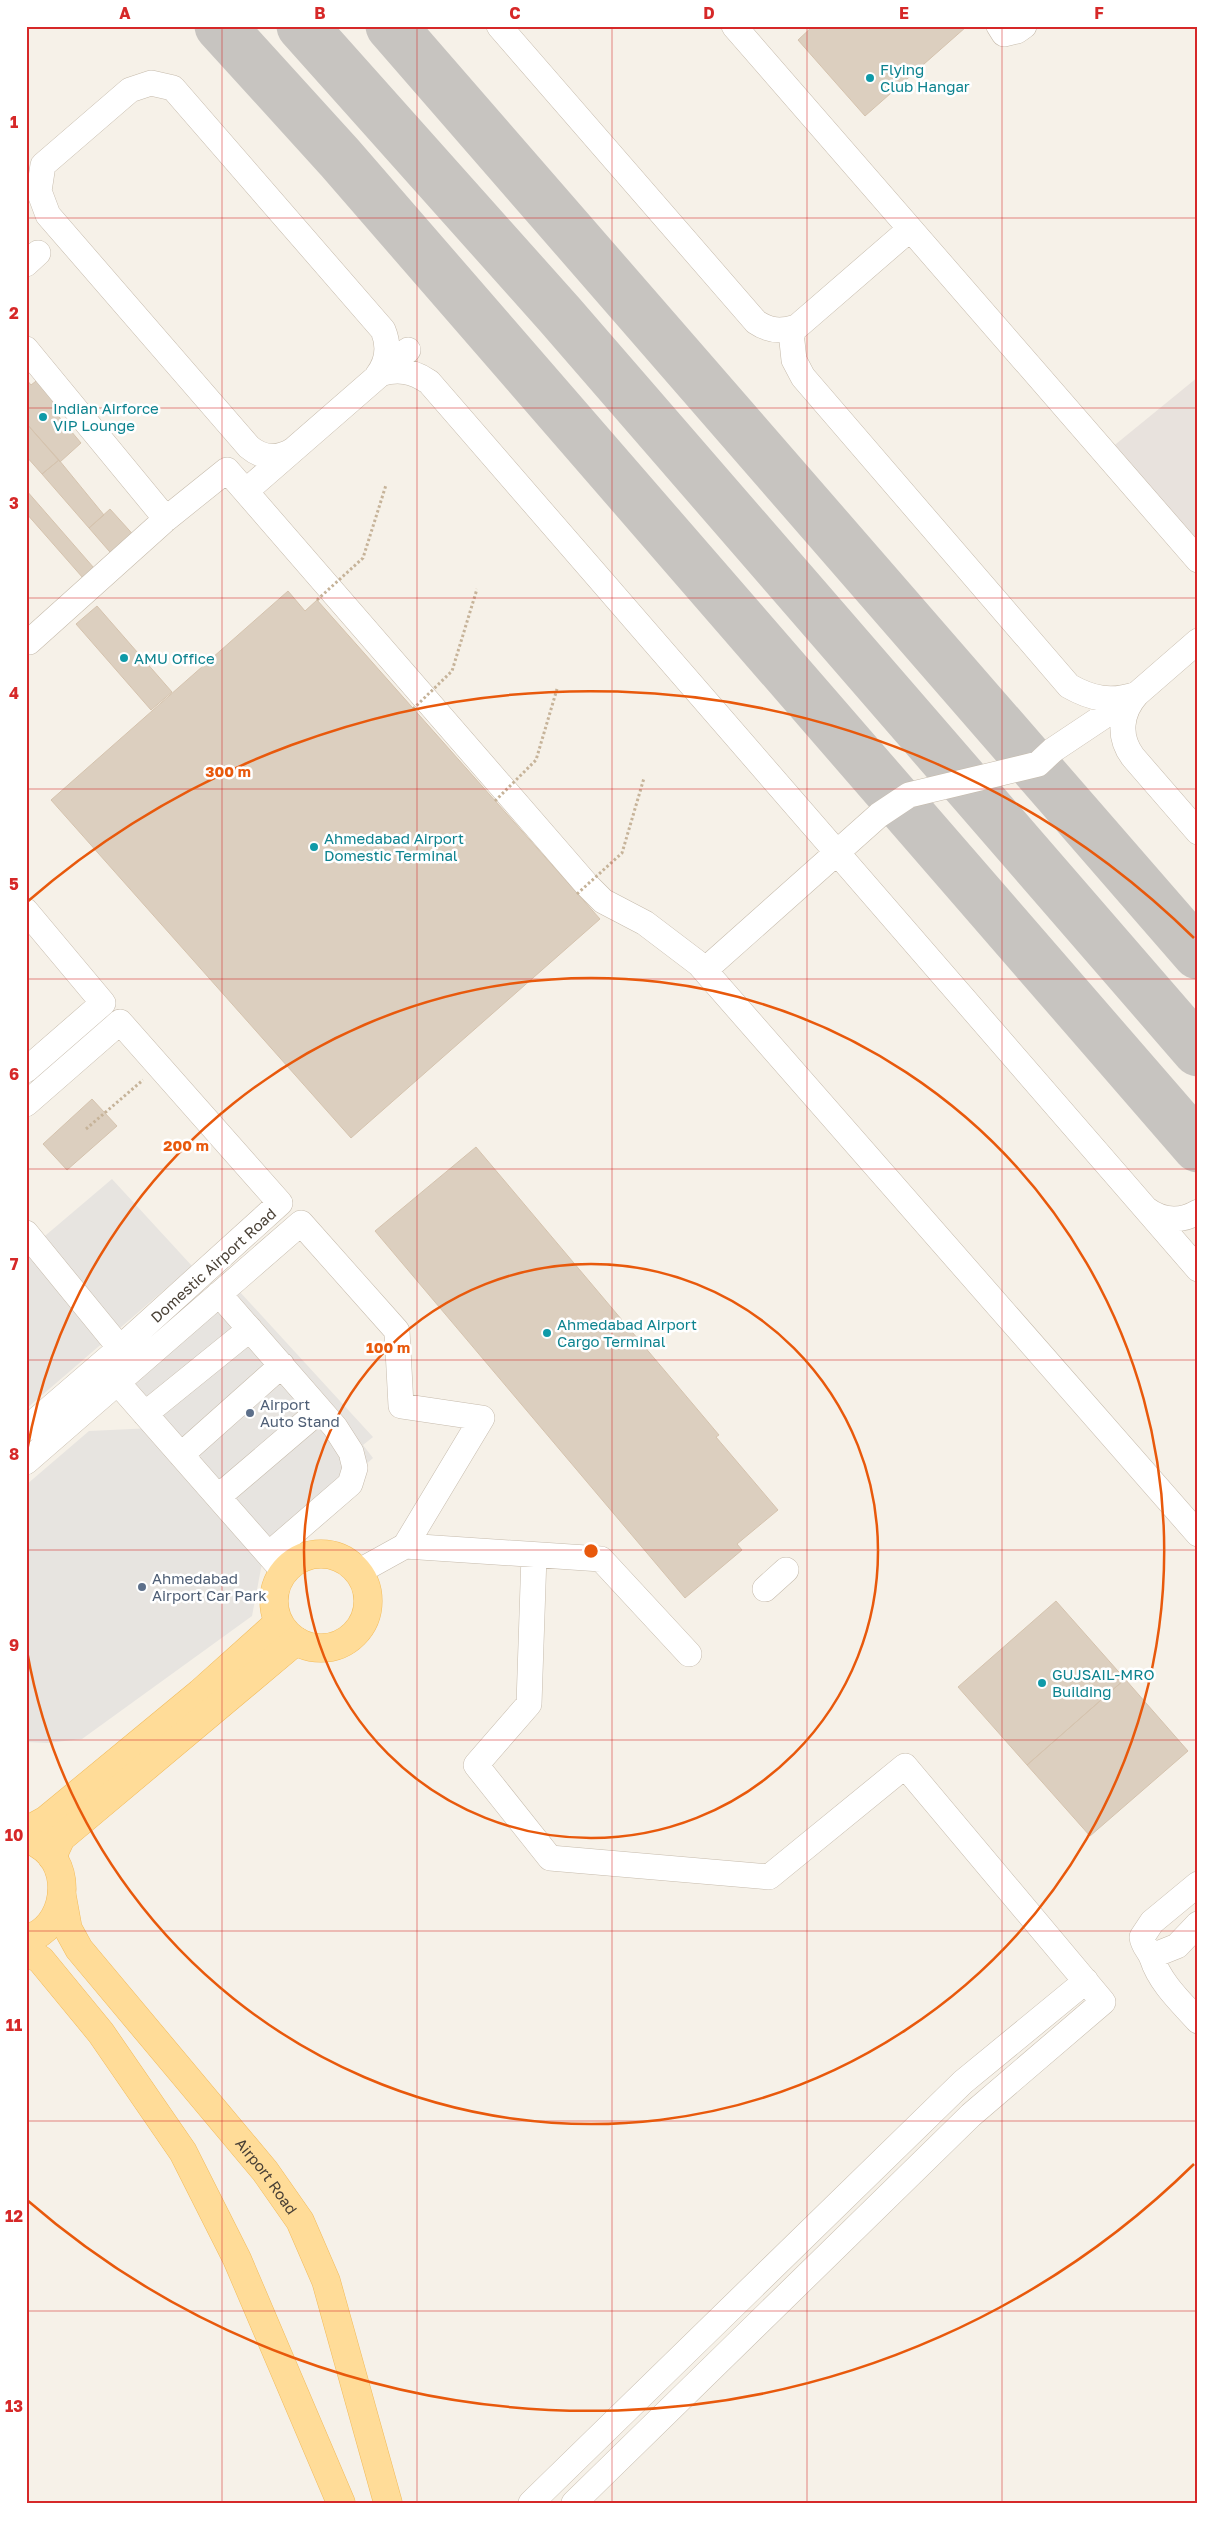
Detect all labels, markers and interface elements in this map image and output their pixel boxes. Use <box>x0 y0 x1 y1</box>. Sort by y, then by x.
text: A <box>119 3 131 23</box>
text: B <box>314 3 326 23</box>
text: C <box>509 3 521 23</box>
text: D <box>703 3 715 23</box>
text: E <box>899 3 909 23</box>
text: F <box>1094 3 1104 23</box>
place label: Flying Club Hangar <box>880 60 970 95</box>
marker: Flying Club Hangar <box>864 72 876 84</box>
text: 1 <box>10 112 18 132</box>
text: 2 <box>9 303 19 323</box>
place label: Indian Airforce VIP Lounge <box>53 399 159 434</box>
marker: Indian Airforce VIP Lounge <box>37 411 49 423</box>
text: 3 <box>9 493 19 513</box>
place label: AMU Office <box>134 649 215 667</box>
marker: AMU Office <box>118 652 130 664</box>
text: 4 <box>9 683 19 703</box>
text: 300 m <box>205 762 251 780</box>
place label: Ahmedabad Airport Domestic Terminal <box>324 829 464 864</box>
marker: Ahmedabad Airport Domestic Terminal <box>308 841 320 853</box>
text: 5 <box>9 874 19 894</box>
text: 6 <box>9 1064 19 1084</box>
text: 200 m <box>163 1136 209 1154</box>
street label: Domestic Airport Road <box>147 1204 279 1326</box>
text: 7 <box>10 1254 19 1274</box>
place label: Ahmedabad Airport Cargo Terminal <box>557 1315 697 1350</box>
marker: Ahmedabad Airport Cargo Terminal <box>541 1327 553 1339</box>
text: 100 m <box>366 1338 410 1356</box>
place label: Airport Auto Stand <box>260 1395 340 1430</box>
marker: Airport Auto Stand <box>244 1407 256 1419</box>
text: 8 <box>9 1444 19 1464</box>
centre of rings <box>582 1542 600 1560</box>
place label: Ahmedabad Airport Car Park <box>152 1569 267 1604</box>
marker: Ahmedabad Airport Car Park <box>136 1581 148 1593</box>
text: 9 <box>9 1635 19 1655</box>
place label: GUJSAIL-MRO Building <box>1052 1665 1155 1700</box>
marker: GUJSAIL-MRO Building <box>1036 1677 1048 1689</box>
text: 10 <box>5 1825 23 1845</box>
text: 11 <box>6 2015 22 2035</box>
street label: Airport Road <box>232 2134 301 2218</box>
text: 12 <box>5 2206 23 2226</box>
text: 13 <box>5 2396 23 2416</box>

